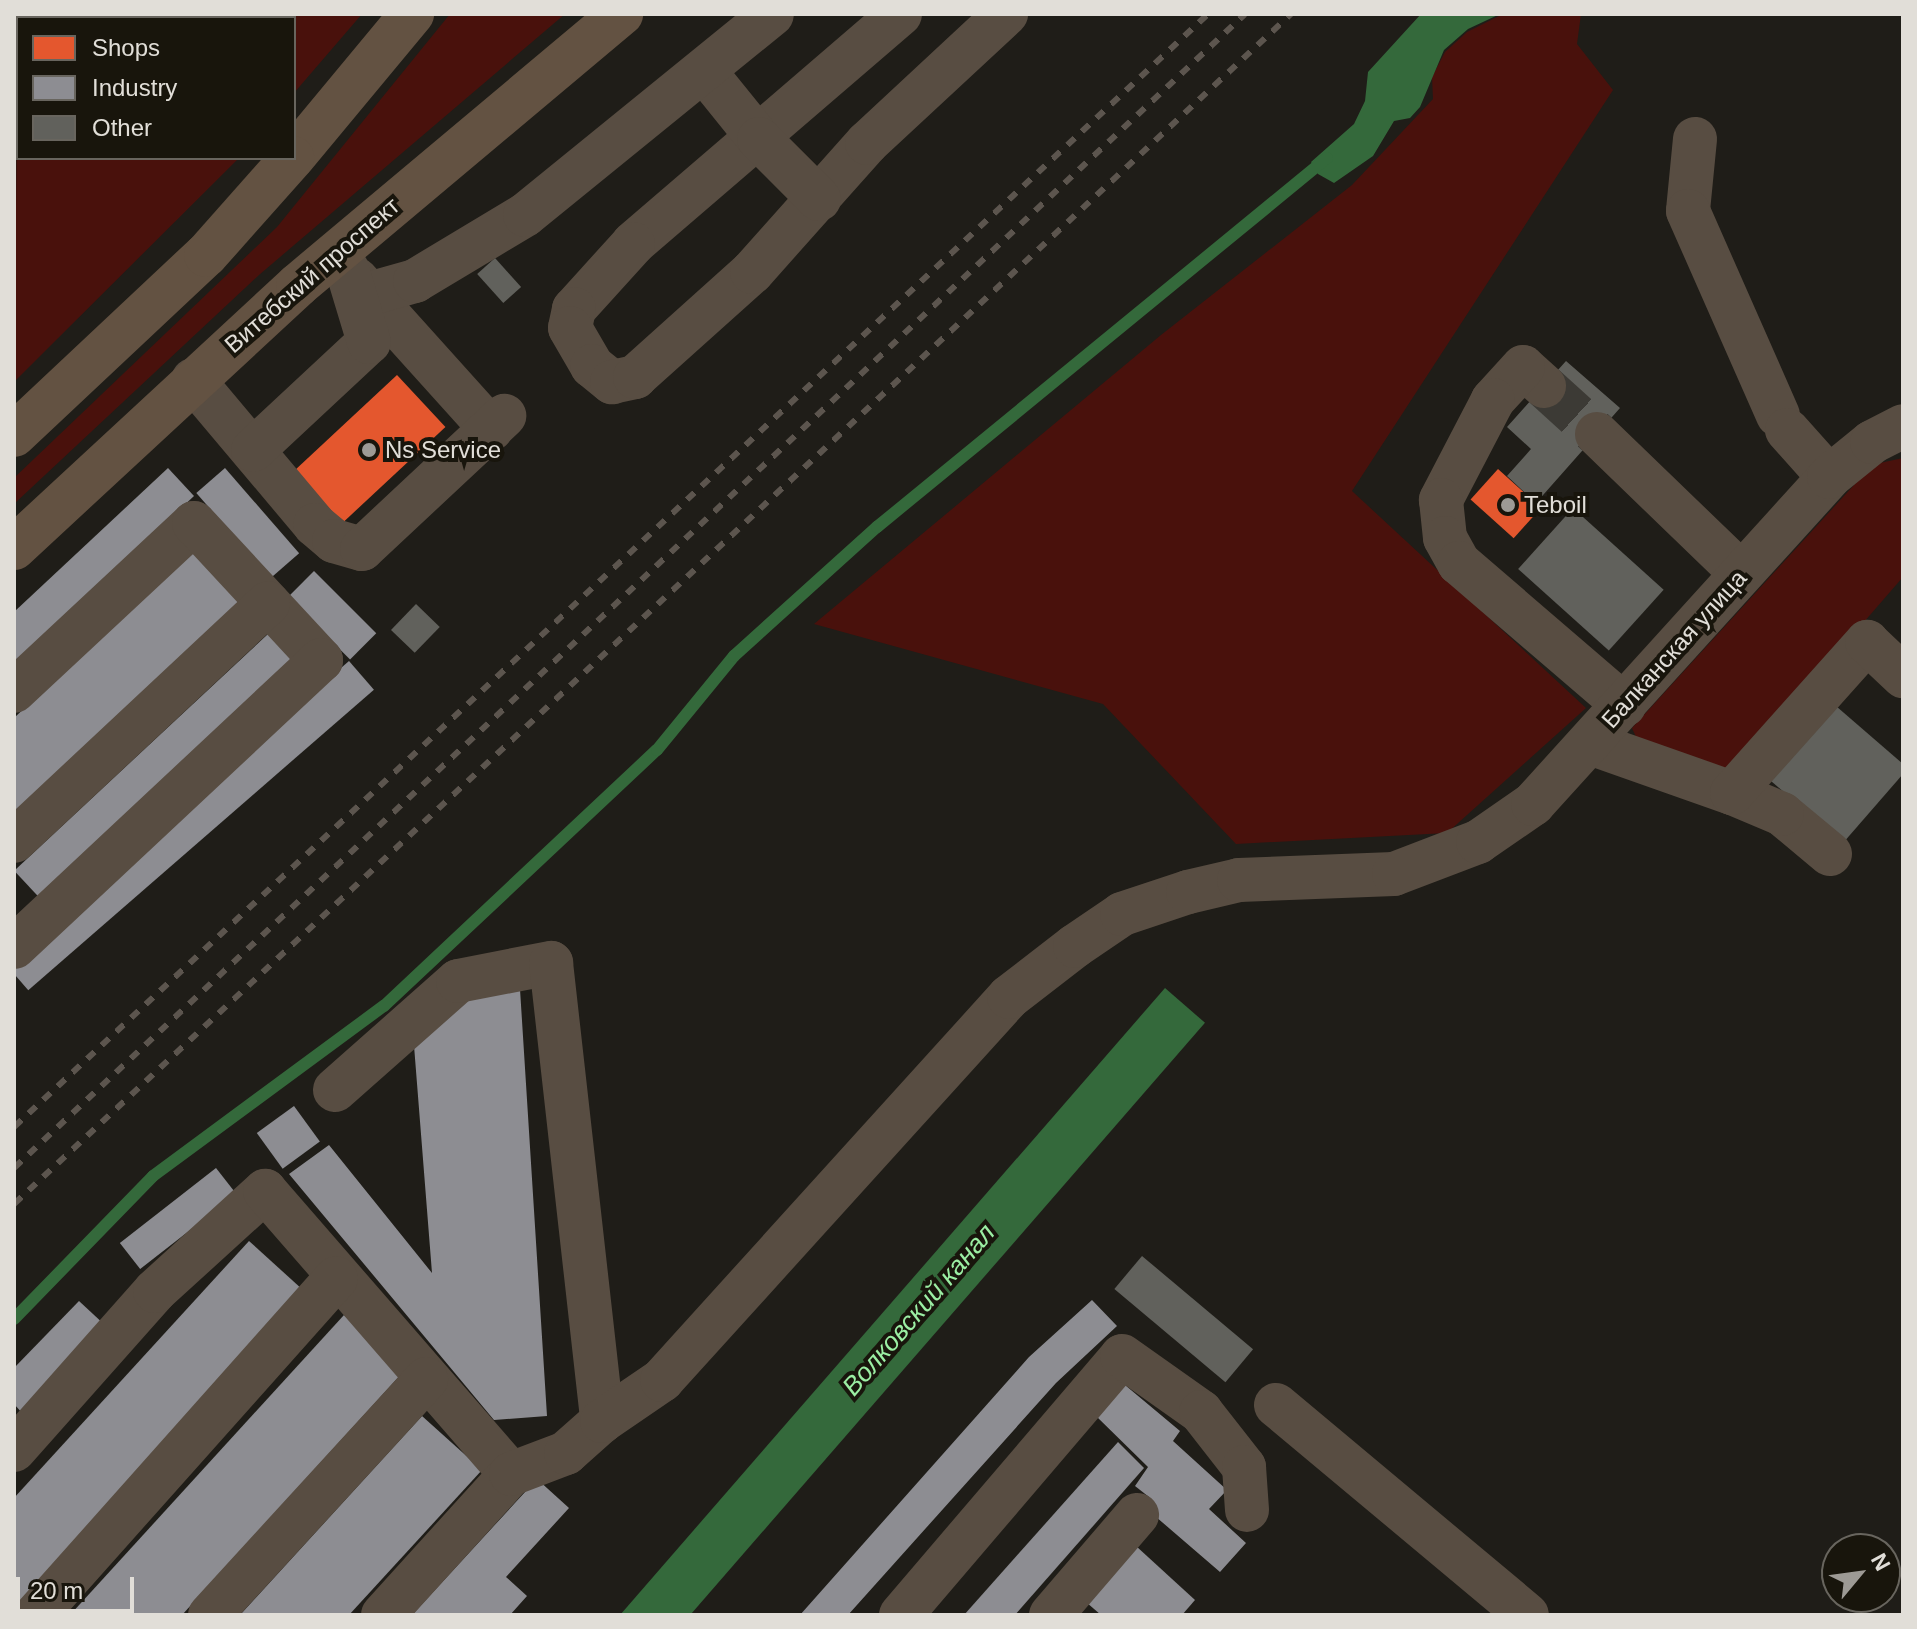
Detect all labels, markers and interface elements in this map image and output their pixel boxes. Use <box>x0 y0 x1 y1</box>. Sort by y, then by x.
legend <box>16 16 296 160</box>
text: Shops <box>92 34 160 61</box>
text: Industry <box>92 74 177 101</box>
text: Other <box>92 114 152 141</box>
street label: Витебский проспект <box>219 191 405 359</box>
place label: Ns Service <box>385 436 501 464</box>
marker: Ns Service <box>360 441 378 459</box>
place label: Teboil <box>1524 491 1587 519</box>
marker: Teboil <box>1499 496 1517 514</box>
street label: Балканская улица <box>1595 564 1753 734</box>
water label: Волковский канал <box>836 1218 1002 1402</box>
north arrow <box>1821 1533 1901 1613</box>
text: N <box>1866 1549 1895 1575</box>
scale bar <box>20 1561 138 1611</box>
text: 20 m <box>30 1577 83 1604</box>

